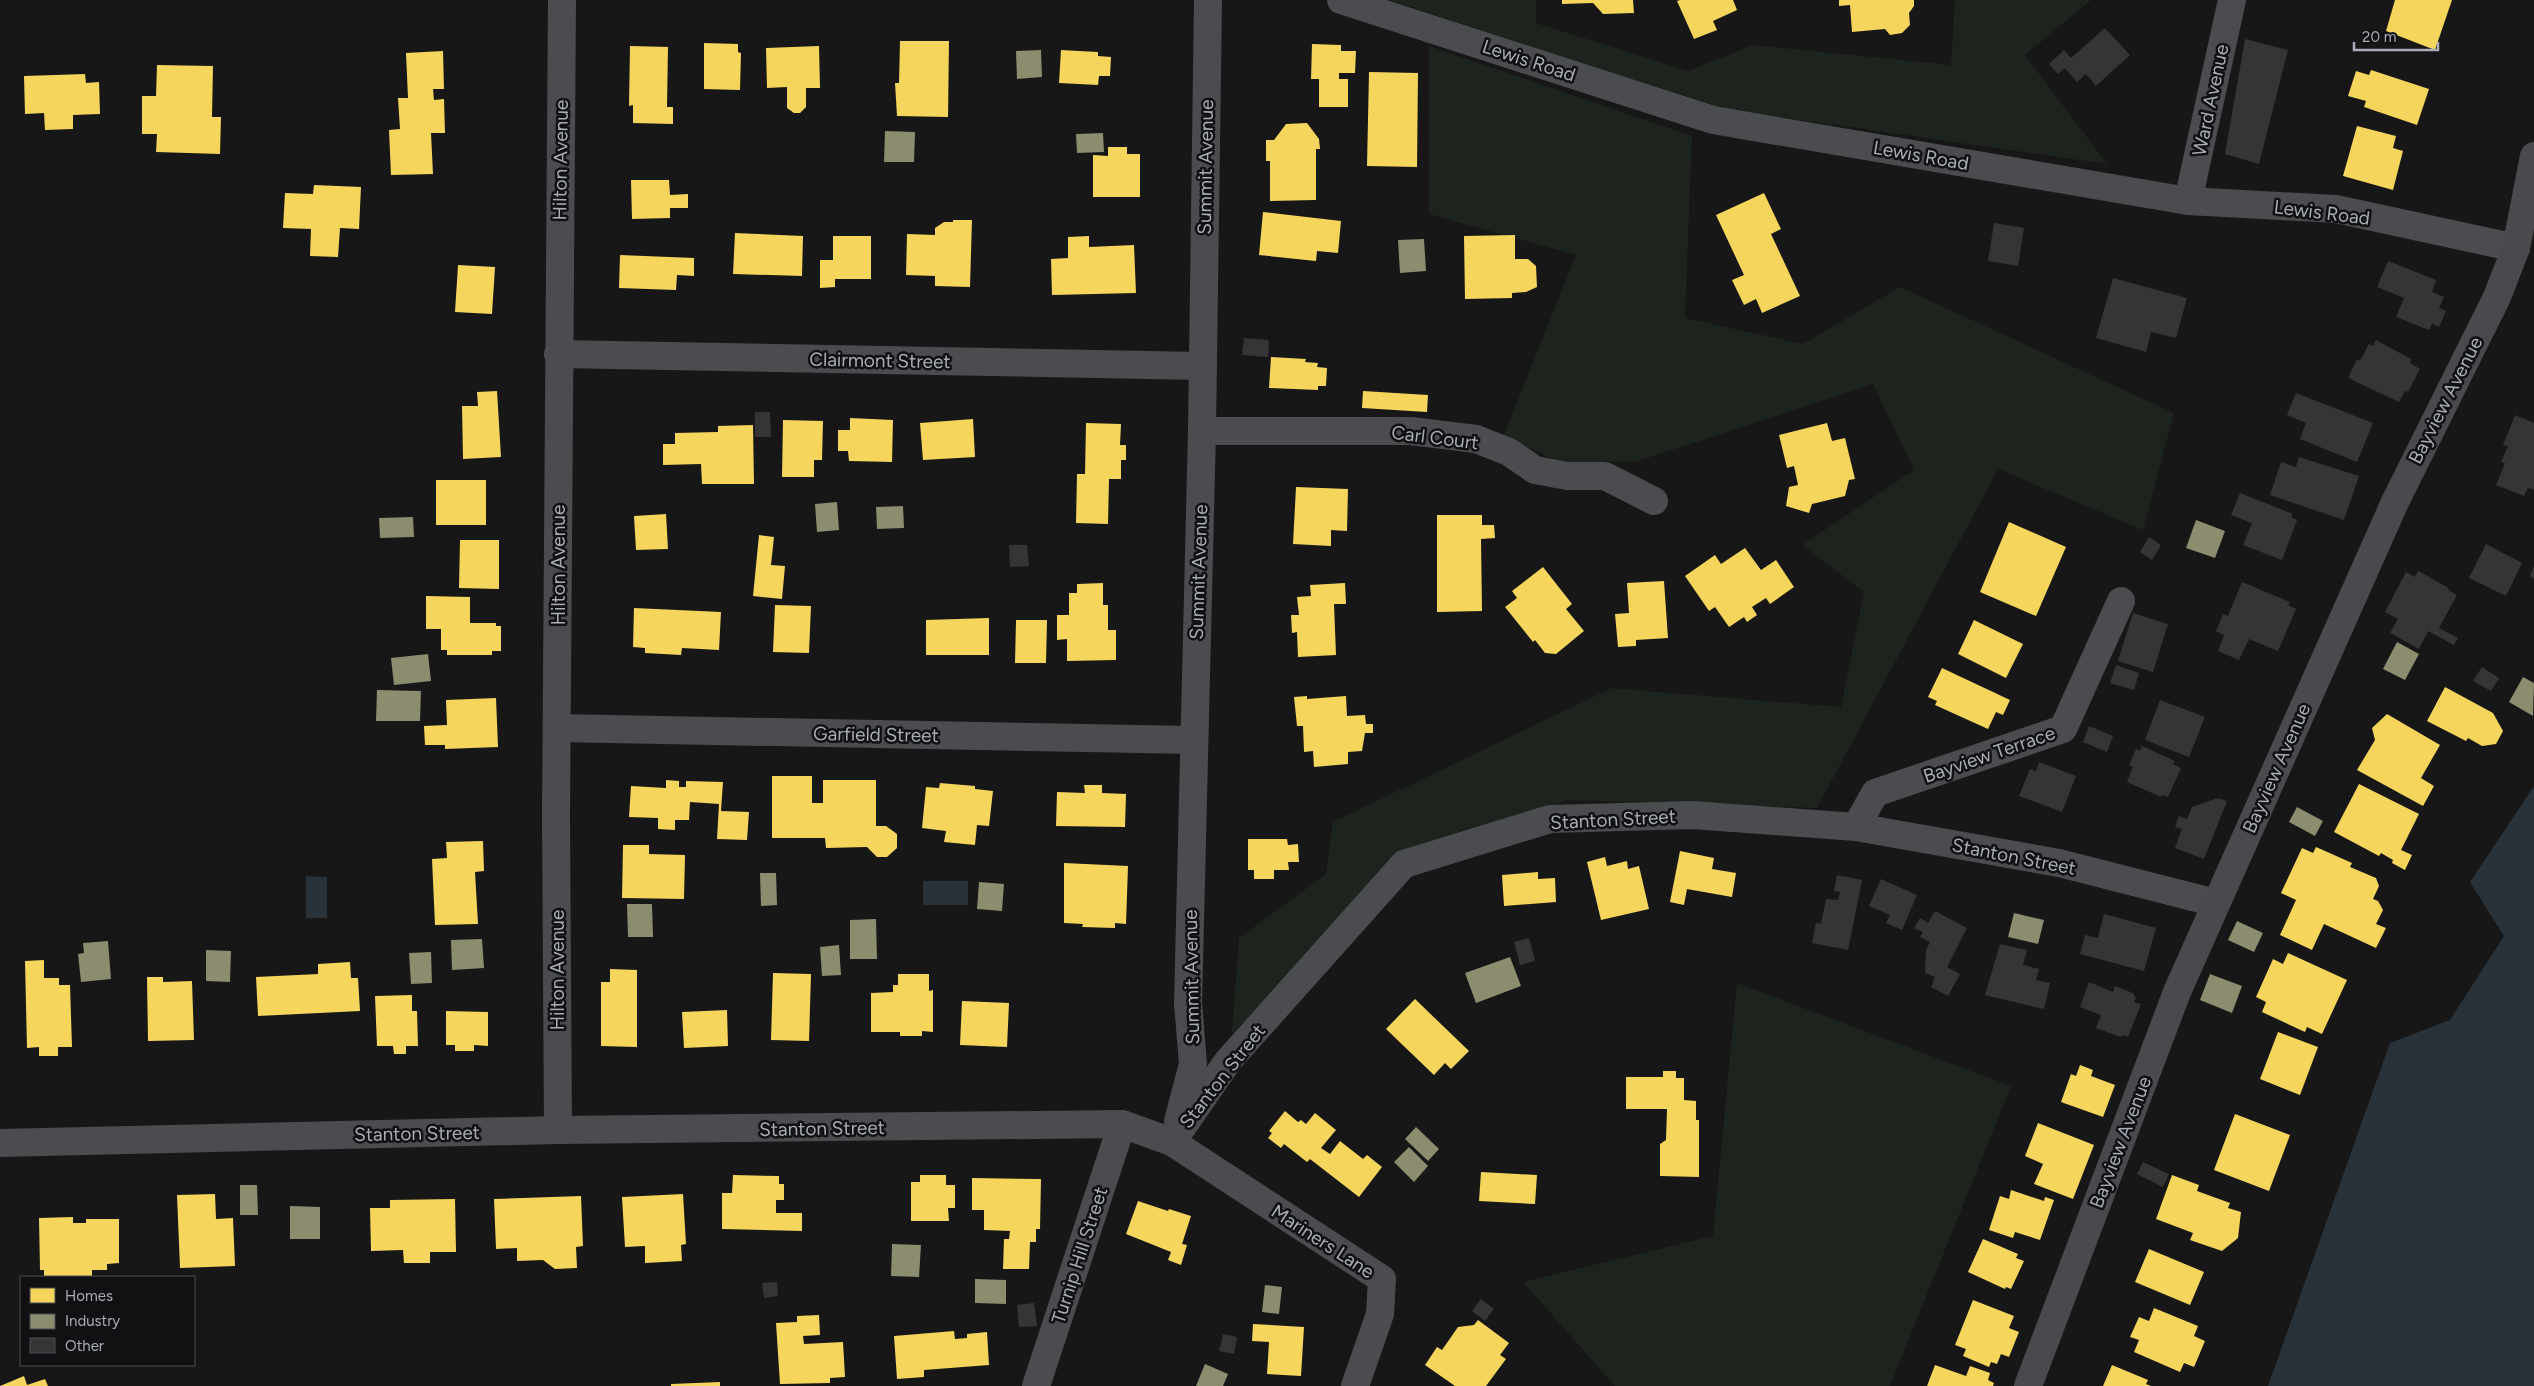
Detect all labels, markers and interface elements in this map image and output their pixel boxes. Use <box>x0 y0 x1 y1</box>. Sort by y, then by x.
scale bar <box>2354 20 2438 52</box>
text: 20 m <box>2362 28 2396 46</box>
street label: Lewis Road <box>1479 35 1578 86</box>
street label: Ward Avenue <box>2187 42 2234 158</box>
street label: Summit Avenue <box>1193 99 1218 235</box>
street label: Hilton Avenue <box>548 100 573 220</box>
street label: Lewis Road <box>1871 136 1970 175</box>
street label: Lewis Road <box>2273 195 2371 230</box>
street label: Bayview Avenue <box>2404 333 2487 468</box>
street label: Clairmont Street <box>809 348 951 373</box>
street label: Carl Court <box>1390 421 1480 454</box>
street label: Summit Avenue <box>1185 504 1212 640</box>
street label: Hilton Avenue <box>547 505 570 625</box>
street label: Bayview Avenue <box>2238 700 2315 837</box>
street label: Bayview Terrace <box>1920 721 2058 788</box>
street label: Garfield Street <box>813 722 939 747</box>
street label: Stanton Street <box>1550 805 1676 834</box>
street label: Stanton Street <box>1950 833 2078 880</box>
street label: Summit Avenue <box>1179 909 1204 1045</box>
street label: Hilton Avenue <box>546 910 569 1030</box>
street label: Stanton Street <box>1175 1020 1270 1133</box>
street label: Bayview Avenue <box>2085 1073 2156 1211</box>
street label: Stanton Street <box>759 1116 885 1141</box>
street label: Stanton Street <box>354 1121 480 1146</box>
street label: Turnip Hill Street <box>1047 1184 1112 1326</box>
street label: Mariners Lane <box>1267 1200 1379 1283</box>
legend <box>20 1276 195 1366</box>
text: Homes <box>65 1287 113 1305</box>
text: Industry <box>65 1312 120 1330</box>
text: Other <box>65 1337 104 1355</box>

